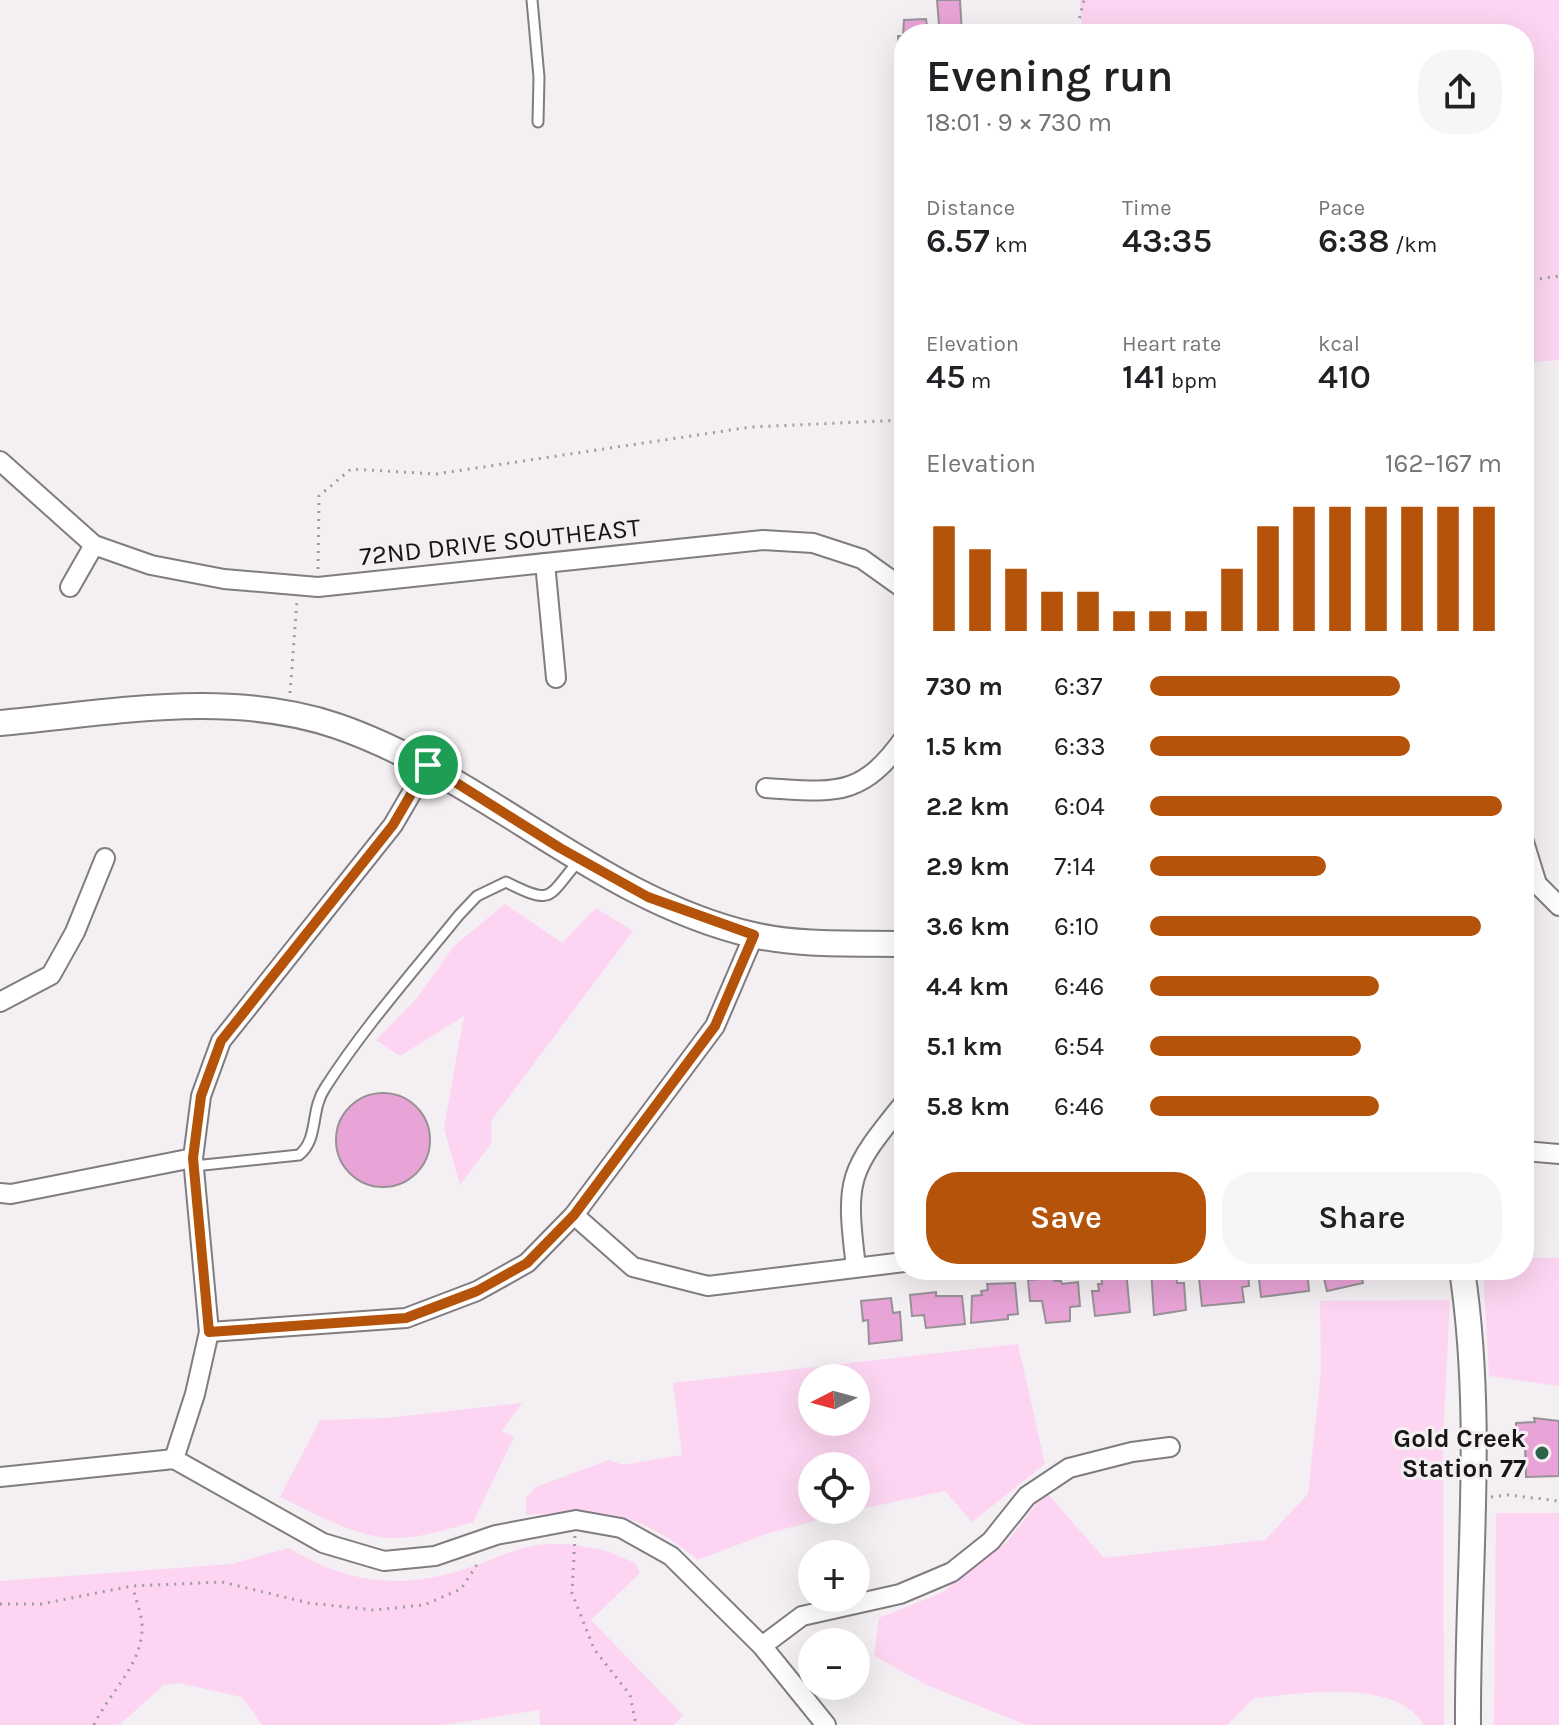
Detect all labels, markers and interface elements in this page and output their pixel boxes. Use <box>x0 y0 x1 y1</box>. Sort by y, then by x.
button: share <box>1418 50 1502 134</box>
text: Evening run <box>926 51 1173 102</box>
text: 18:01 · 9 × 730 m <box>926 107 1112 138</box>
text: Distance <box>926 195 1015 221</box>
text: Time <box>1122 195 1171 221</box>
text: Pace <box>1318 195 1365 221</box>
text: 6.57 <box>926 221 990 261</box>
text: 43:35 <box>1122 221 1212 261</box>
text: 6:38 <box>1318 221 1390 261</box>
text: km <box>990 232 1028 258</box>
text: /km <box>1390 232 1437 258</box>
text: Elevation <box>926 331 1019 357</box>
text: Heart rate <box>1122 331 1221 357</box>
text: kcal <box>1318 331 1360 357</box>
text: 45 <box>926 357 966 397</box>
text: 141 <box>1122 357 1166 397</box>
text: 410 <box>1318 357 1371 397</box>
text: m <box>966 368 991 394</box>
text: bpm <box>1166 368 1217 394</box>
text: Elevation <box>926 448 1036 479</box>
text: 162–167 m <box>1385 448 1502 479</box>
street label: 72ND DRIVE SOUTHEAST <box>358 512 642 572</box>
text: 730 m <box>926 671 1003 702</box>
text: 6:37 <box>1054 671 1102 702</box>
pin <box>394 731 462 799</box>
text: 1.5 km <box>926 731 1003 762</box>
text: 6:33 <box>1054 731 1106 762</box>
icon: arrive <box>406 743 450 787</box>
text: 2.2 km <box>926 791 1010 822</box>
text: 6:04 <box>1054 791 1105 822</box>
text: 2.9 km <box>926 851 1010 882</box>
text: 7:14 <box>1054 851 1095 882</box>
text: 3.6 km <box>926 911 1010 942</box>
text: 6:10 <box>1054 911 1099 942</box>
text: 4.4 km <box>926 971 1009 1002</box>
text: 6:46 <box>1054 971 1104 1002</box>
text: 5.1 km <box>926 1031 1003 1062</box>
text: 6:54 <box>1054 1031 1104 1062</box>
text: 5.8 km <box>926 1091 1010 1122</box>
text: 6:46 <box>1054 1091 1104 1122</box>
button: Save <box>926 1172 1206 1264</box>
button: Share <box>1222 1172 1502 1264</box>
north arrow <box>798 1364 870 1436</box>
map controls <box>798 1364 870 1700</box>
place label: Gold Creek Station 77 <box>1394 1423 1526 1484</box>
marker: Gold Creek Station 77 <box>1533 1444 1551 1462</box>
button: locate <box>798 1452 870 1524</box>
button: + <box>798 1540 870 1612</box>
button: − <box>798 1628 870 1700</box>

